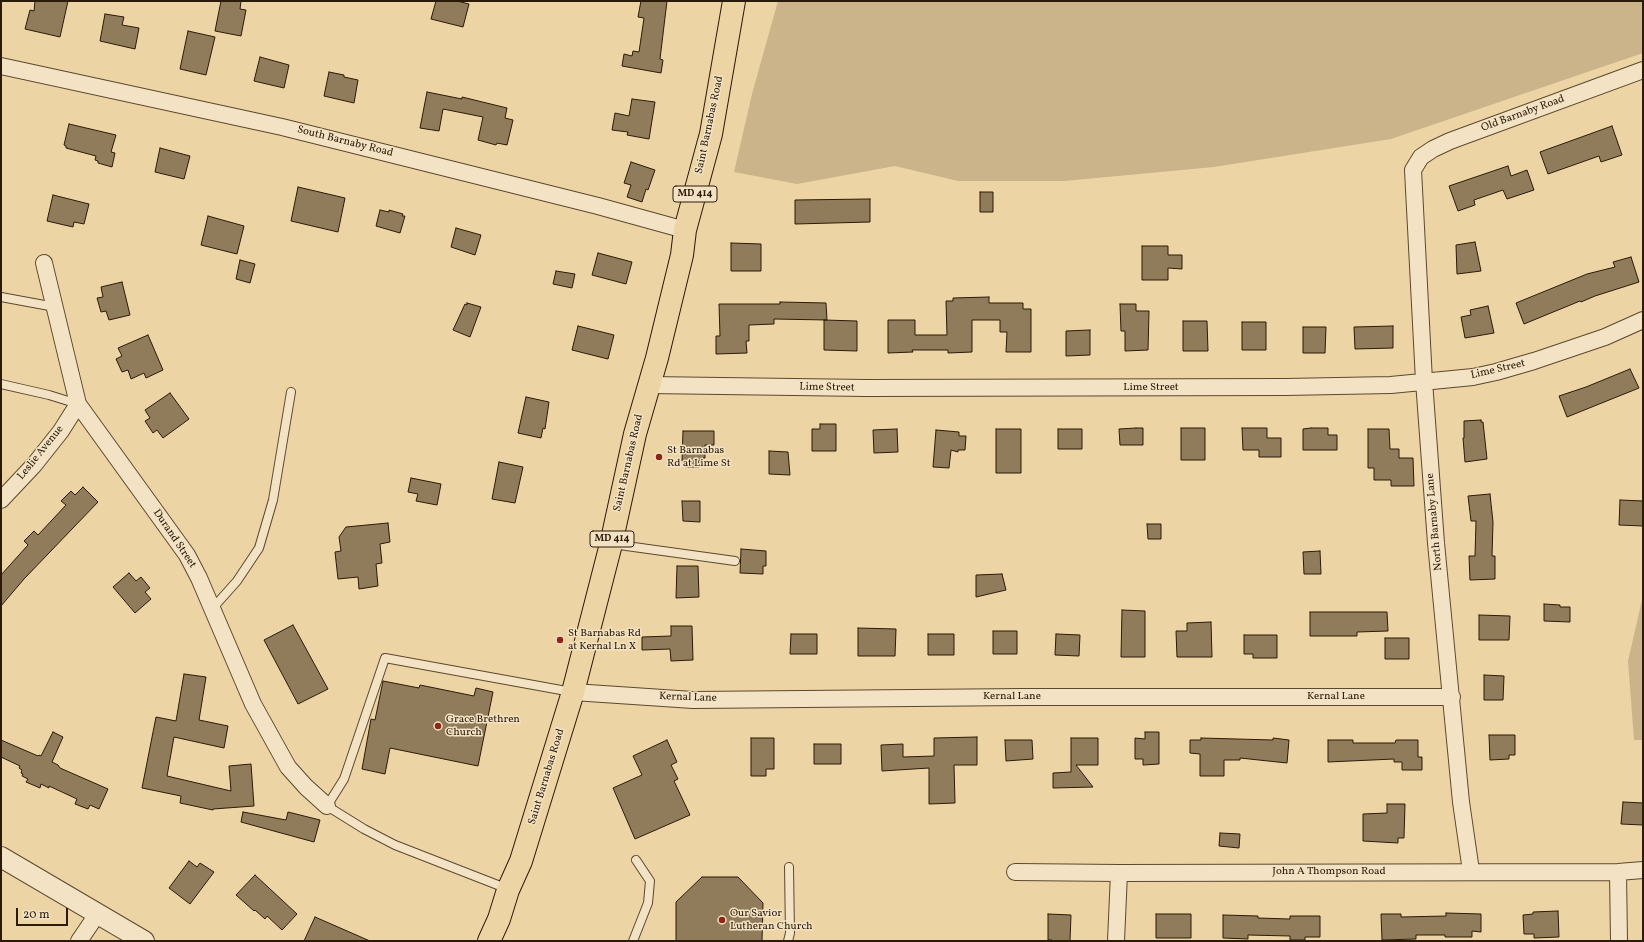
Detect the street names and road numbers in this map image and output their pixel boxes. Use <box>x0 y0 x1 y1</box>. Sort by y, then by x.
street label: Saint Barnabas Road <box>693 75 727 175</box>
street label: Old Barnaby Road <box>1480 93 1566 135</box>
street label: South Barnaby Road <box>296 124 394 160</box>
road number: MD 414 <box>673 186 717 202</box>
street label: Lime Street <box>1470 357 1526 383</box>
street label: Lime Street <box>799 381 855 395</box>
street label: Lime Street <box>1123 381 1179 395</box>
street label: Saint Barnabas Road <box>611 413 647 513</box>
street label: Leslie Avenue <box>15 423 67 483</box>
street label: North Barnaby Lane <box>1424 473 1446 571</box>
street label: Durand Street <box>149 507 199 571</box>
road number: MD 414 <box>590 531 634 547</box>
street label: Kernal Lane <box>659 690 717 706</box>
street label: Kernal Lane <box>983 690 1041 704</box>
street label: Kernal Lane <box>1307 690 1365 704</box>
street label: Saint Barnabas Road <box>526 727 568 827</box>
street label: John A Thompson Road <box>1272 865 1386 879</box>

